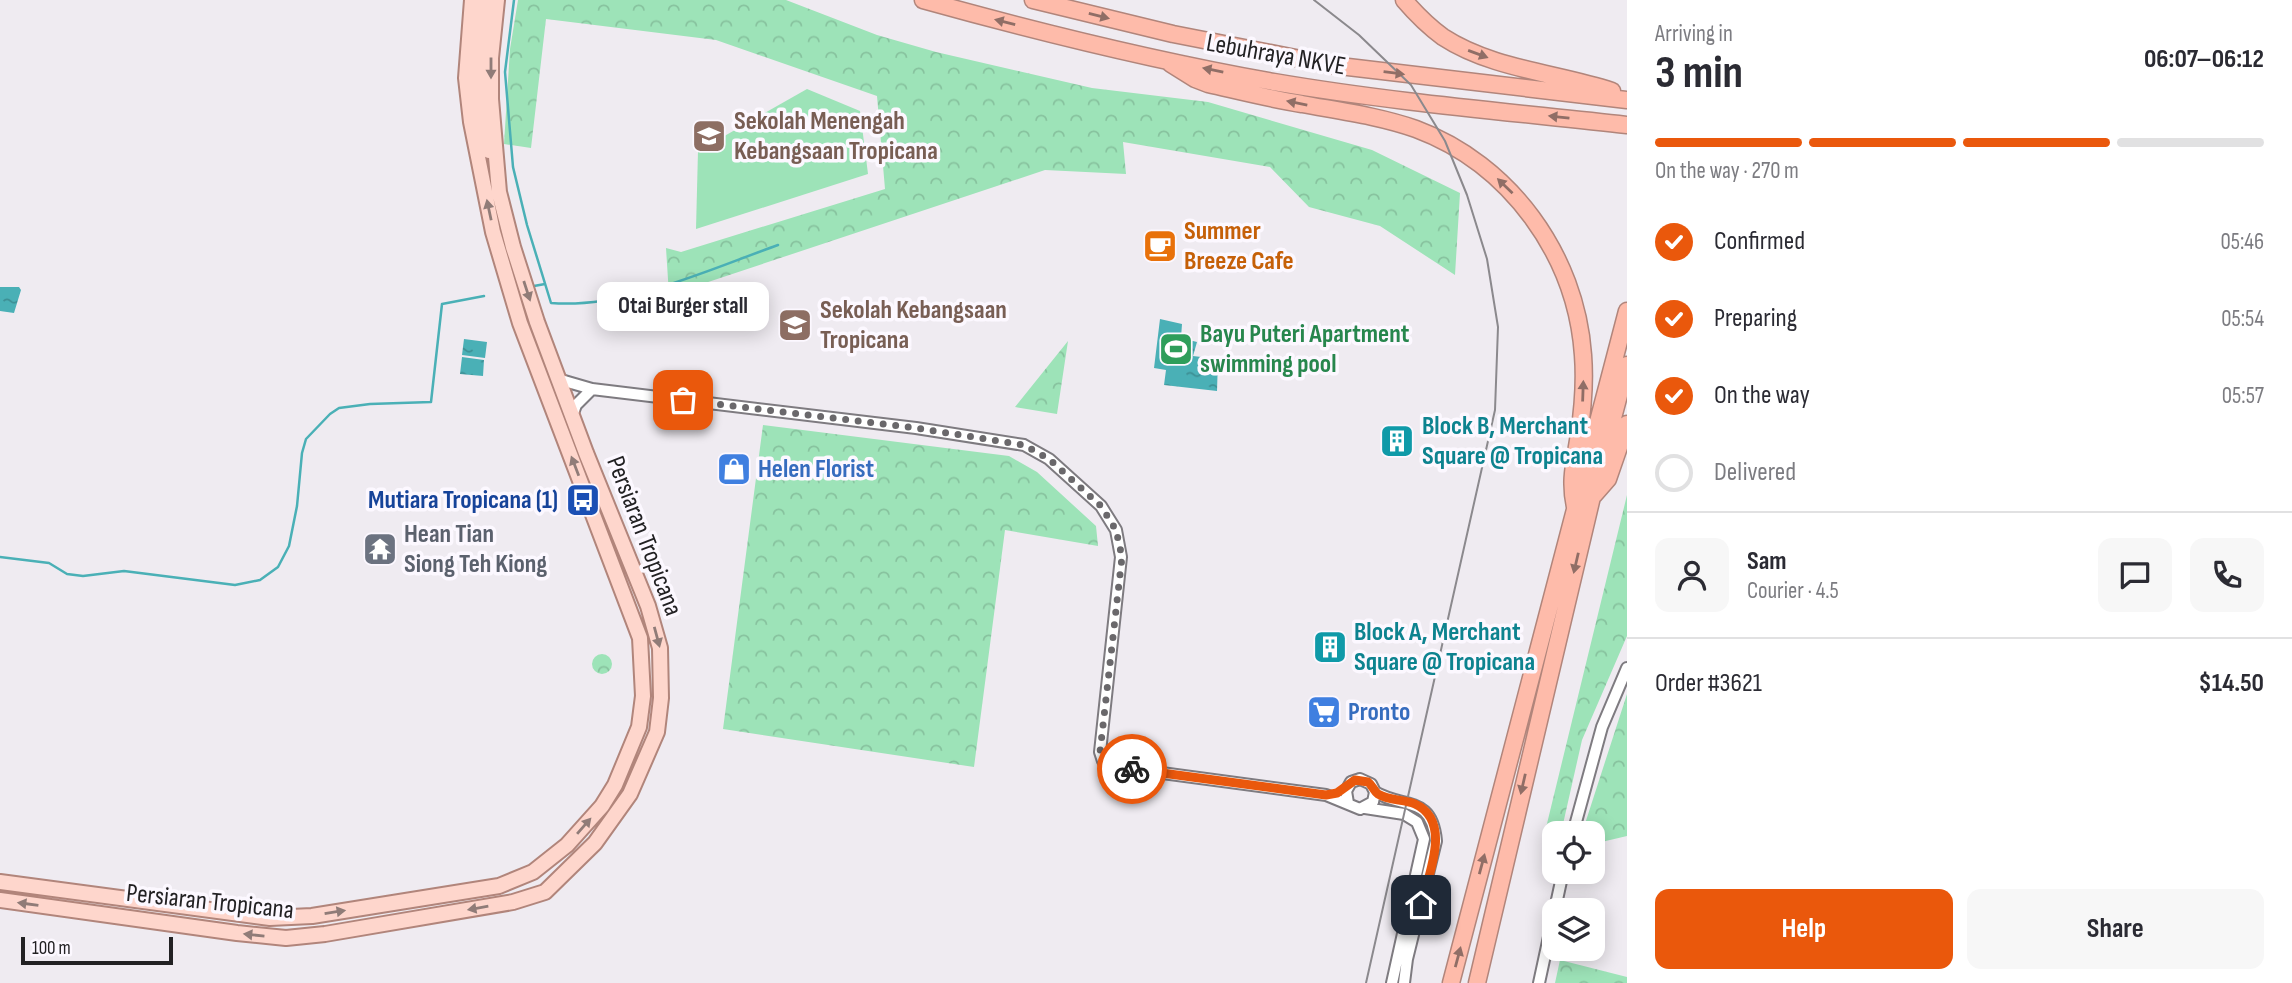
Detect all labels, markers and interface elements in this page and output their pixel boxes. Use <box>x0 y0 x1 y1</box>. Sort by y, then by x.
one-way arrow <box>1088 11 1110 22</box>
one-way arrow <box>994 16 1016 27</box>
text: Arriving in <box>1655 20 1733 48</box>
street label: Lebuhraya NKVE <box>1204 27 1348 83</box>
text: 06:07–06:12 <box>2144 44 2264 75</box>
text: 3 min <box>1655 46 1743 101</box>
one-way arrow <box>1468 49 1489 60</box>
one-way arrow <box>485 57 497 79</box>
one-way arrow <box>1202 64 1224 75</box>
one-way arrow <box>1384 67 1406 78</box>
one-way arrow <box>1286 97 1308 108</box>
place label: Sekolah Menengah Kebangsaan Tropicana <box>734 106 938 167</box>
one-way arrow <box>1548 112 1570 123</box>
school or university icon: Sekolah Menengah Kebangsaan Tropicana <box>690 117 728 155</box>
text: On the way · 270 m <box>1655 157 1799 185</box>
one-way arrow <box>1496 177 1513 194</box>
one-way arrow <box>483 199 494 221</box>
place label: Summer Breeze Cafe <box>1184 216 1294 277</box>
icon: check <box>1655 223 1693 261</box>
text: Confirmed <box>1714 226 1805 257</box>
cafe icon: Summer Breeze Cafe <box>1141 227 1179 265</box>
text: 05:46 <box>2220 228 2264 256</box>
one-way arrow <box>522 281 533 302</box>
callout: Otai Burger stall <box>597 281 769 330</box>
text: Otai Burger stall <box>618 292 748 320</box>
place label: Sekolah Kebangsaan Tropicana <box>820 295 1007 356</box>
icon: check <box>1655 300 1693 338</box>
text: Preparing <box>1714 303 1797 334</box>
text: 05:54 <box>2221 305 2264 333</box>
school or university icon: Sekolah Kebangsaan Tropicana <box>776 306 814 344</box>
place label: Bayu Puteri Apartment swimming pool <box>1200 319 1410 380</box>
sports icon: Bayu Puteri Apartment swimming pool <box>1157 330 1195 368</box>
pin <box>653 370 713 430</box>
icon: check <box>1655 377 1693 415</box>
one-way arrow <box>1577 380 1589 402</box>
text: On the way <box>1714 380 1810 411</box>
icon: bag <box>664 381 702 419</box>
text: 05:57 <box>2222 382 2264 410</box>
place label: Block B, Merchant Square @ Tropicana <box>1422 411 1603 472</box>
building icon: Block B, Merchant Square @ Tropicana <box>1378 422 1416 460</box>
shop icon: Helen Florist <box>715 450 753 488</box>
street label: Persiaran Tropicana <box>599 452 689 620</box>
place label: Helen Florist <box>758 454 875 485</box>
one-way arrow <box>570 456 581 477</box>
text: Delivered <box>1714 457 1796 488</box>
bus stop icon: Mutiara Tropicana (1) <box>564 481 602 519</box>
place label: Mutiara Tropicana (1) <box>368 485 558 516</box>
place label: Hean Tian Siong Teh Kiong <box>404 519 547 580</box>
temple icon: Hean Tian Siong Teh Kiong <box>361 530 399 568</box>
button: person <box>1655 538 1729 612</box>
button: chat <box>2098 538 2172 612</box>
button: phone <box>2190 538 2264 612</box>
text: Sam <box>1747 546 1787 577</box>
one-way arrow <box>1570 552 1581 574</box>
text: Courier · 4.5 <box>1747 577 1839 605</box>
place label: Block A, Merchant Square @ Tropicana <box>1354 617 1535 678</box>
one-way arrow <box>652 626 663 648</box>
building icon: Block A, Merchant Square @ Tropicana <box>1311 628 1349 666</box>
text: Order #3621 <box>1655 668 1762 699</box>
text: $14.50 <box>2198 668 2264 699</box>
supermarket icon: Pronto <box>1305 693 1343 731</box>
place label: Pronto <box>1348 697 1410 728</box>
courier <box>1097 734 1167 804</box>
icon: bike <box>1113 750 1151 788</box>
one-way arrow <box>1518 773 1529 795</box>
one-way arrow <box>576 818 591 835</box>
map controls <box>1542 821 1605 961</box>
button: locate <box>1542 821 1605 884</box>
one-way arrow <box>1478 853 1488 874</box>
pin <box>1391 875 1451 935</box>
street label: Persiaran Tropicana <box>125 878 295 926</box>
icon: home <box>1402 886 1440 924</box>
button: Help <box>1655 889 1953 969</box>
button: Share <box>1967 889 2264 969</box>
one-way arrow <box>17 898 39 909</box>
button: layers <box>1542 898 1605 961</box>
one-way arrow <box>467 903 489 914</box>
one-way arrow <box>324 906 346 917</box>
one-way arrow <box>242 929 264 940</box>
scale bar <box>21 934 173 966</box>
text: 100 m <box>32 937 71 960</box>
one-way arrow <box>1453 945 1464 967</box>

